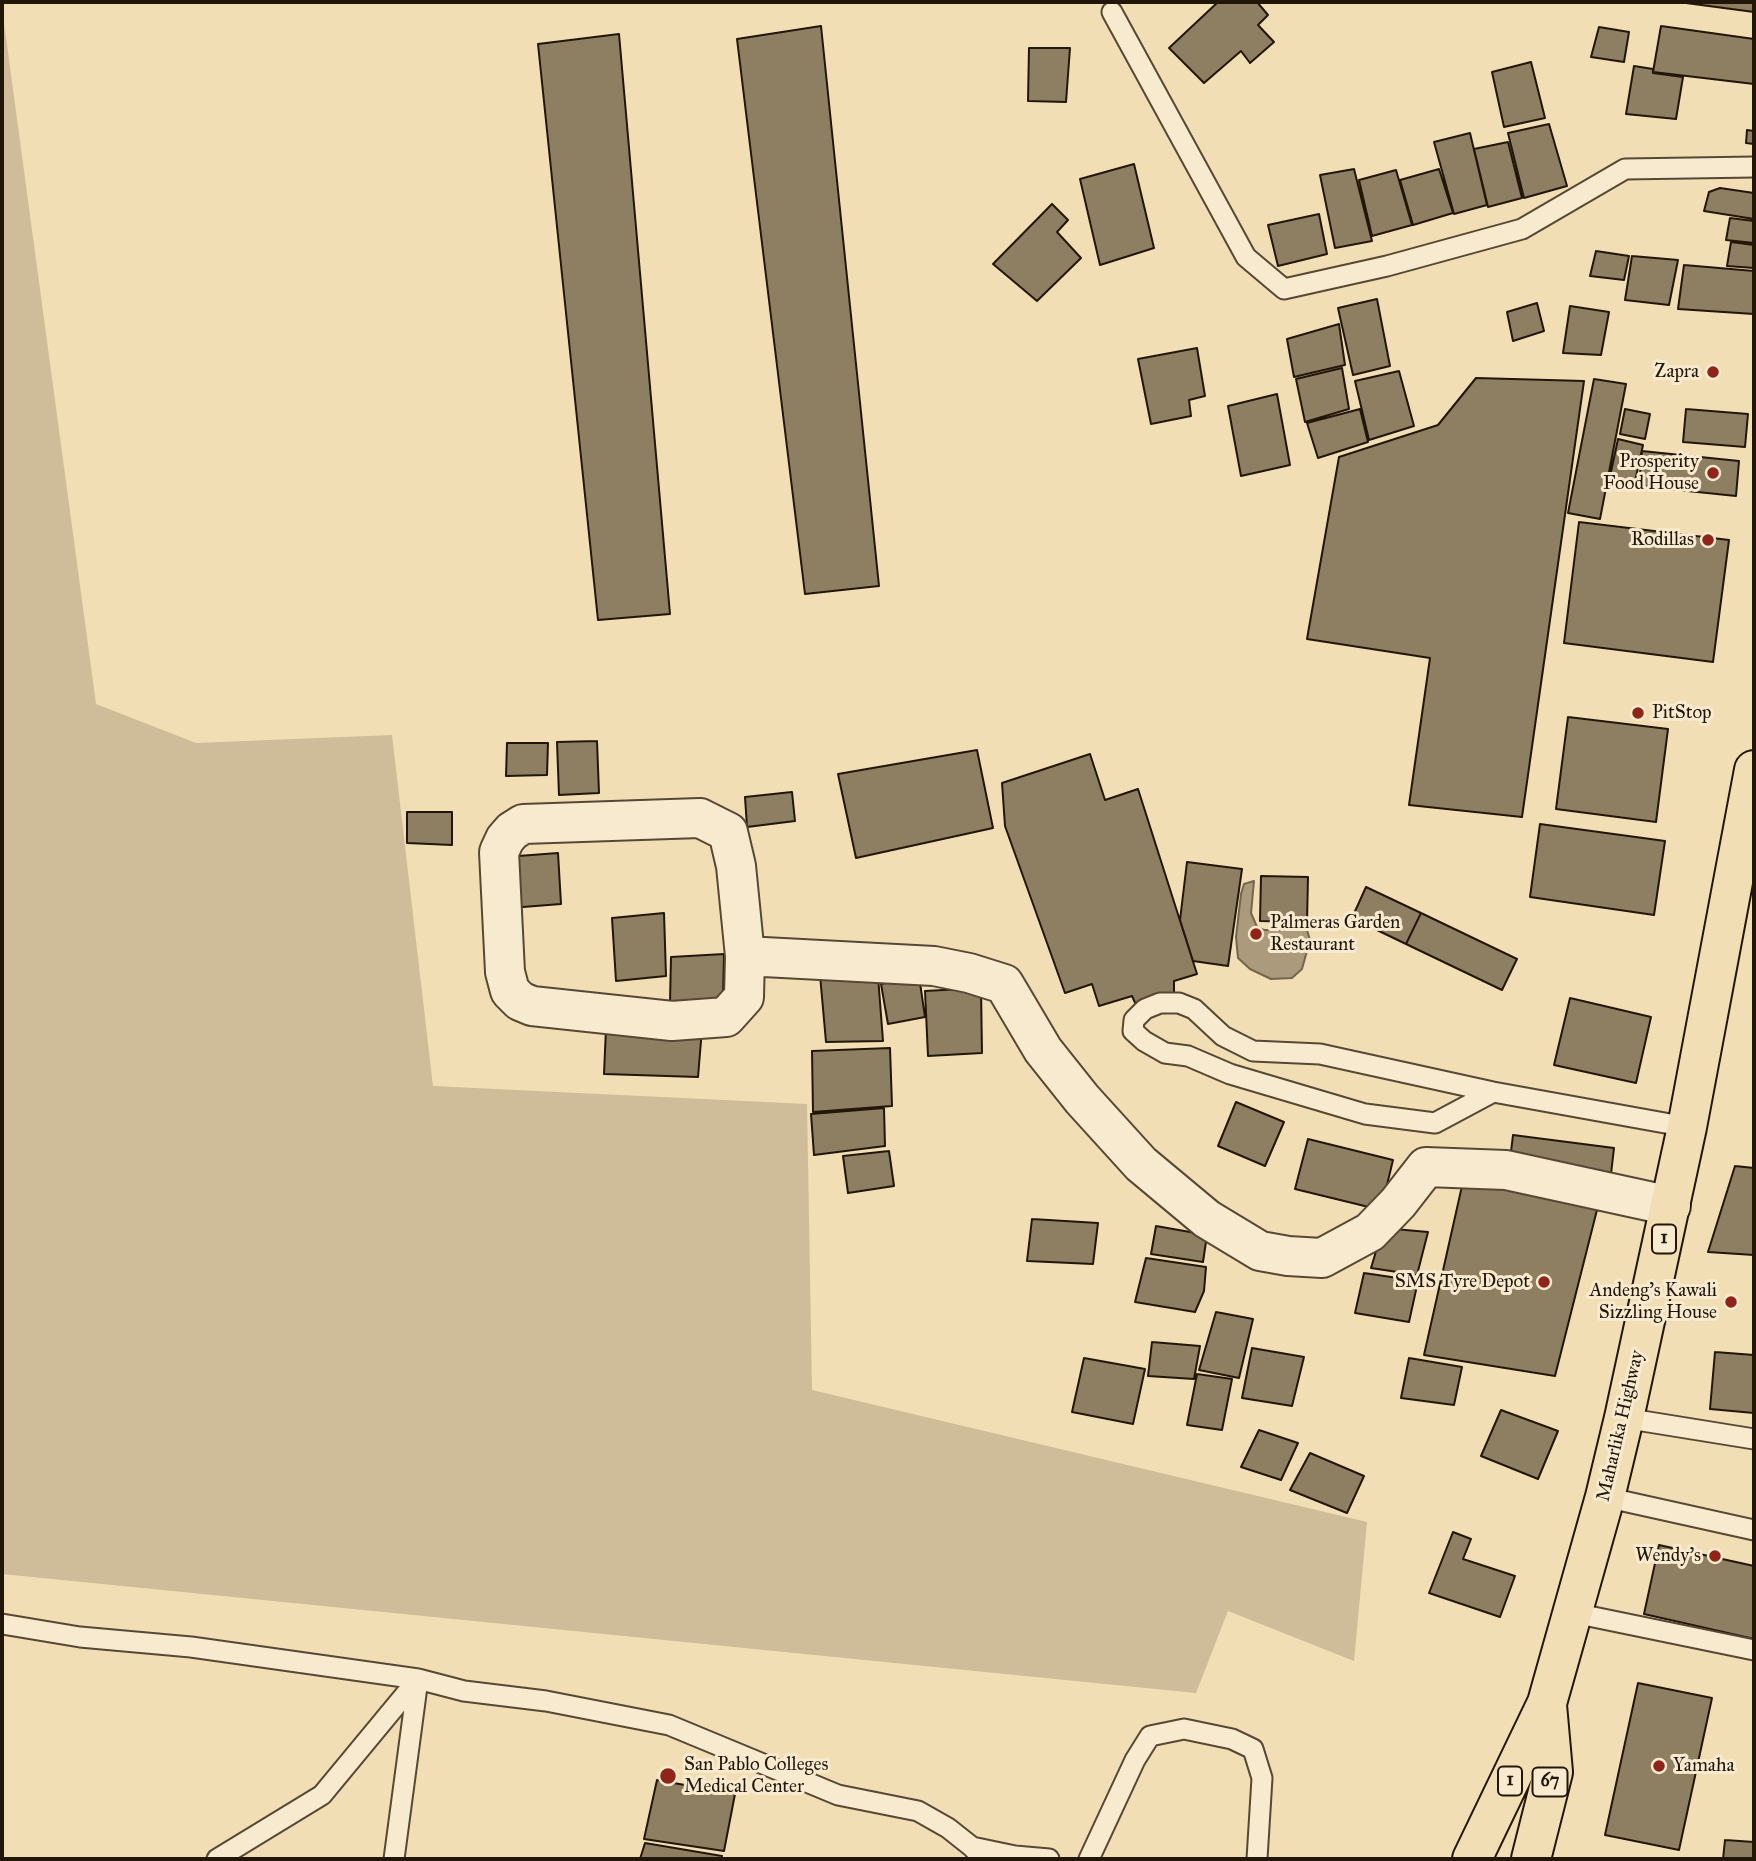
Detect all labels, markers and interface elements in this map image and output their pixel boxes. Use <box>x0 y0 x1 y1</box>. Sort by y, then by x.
place label: Zapra <box>1655 361 1699 383</box>
marker: Zapra <box>1705 364 1721 380</box>
place label: Prosperity Food House <box>1603 451 1699 495</box>
marker: Prosperity Food House <box>1705 465 1721 481</box>
place label: Rodillas <box>1631 529 1694 551</box>
marker: Rodillas <box>1700 532 1716 548</box>
place label: PitStop <box>1652 702 1712 724</box>
marker: PitStop <box>1630 705 1646 721</box>
place label: Palmeras Garden Restaurant <box>1270 912 1400 956</box>
marker: Palmeras Garden Restaurant <box>1248 926 1264 942</box>
road number: 1 <box>1652 1224 1676 1254</box>
place label: SMS Tyre Depot <box>1395 1271 1530 1293</box>
marker: SMS Tyre Depot <box>1536 1274 1552 1290</box>
place label: Andeng’s Kawali Sizzling House <box>1589 1280 1717 1324</box>
marker: Andeng’s Kawali Sizzling House <box>1723 1294 1739 1310</box>
street label: Maharlika Highway <box>1593 1348 1649 1504</box>
place label: Wendy's <box>1635 1545 1701 1567</box>
marker: Wendy's <box>1707 1548 1723 1564</box>
place label: San Pablo Colleges Medical Center <box>684 1754 828 1798</box>
place label: Yamaha <box>1673 1755 1734 1777</box>
marker: Yamaha <box>1651 1758 1667 1774</box>
marker: San Pablo Colleges Medical Center <box>658 1766 678 1786</box>
road number: 1 <box>1498 1766 1522 1796</box>
road number: 67 <box>1532 1768 1568 1797</box>

